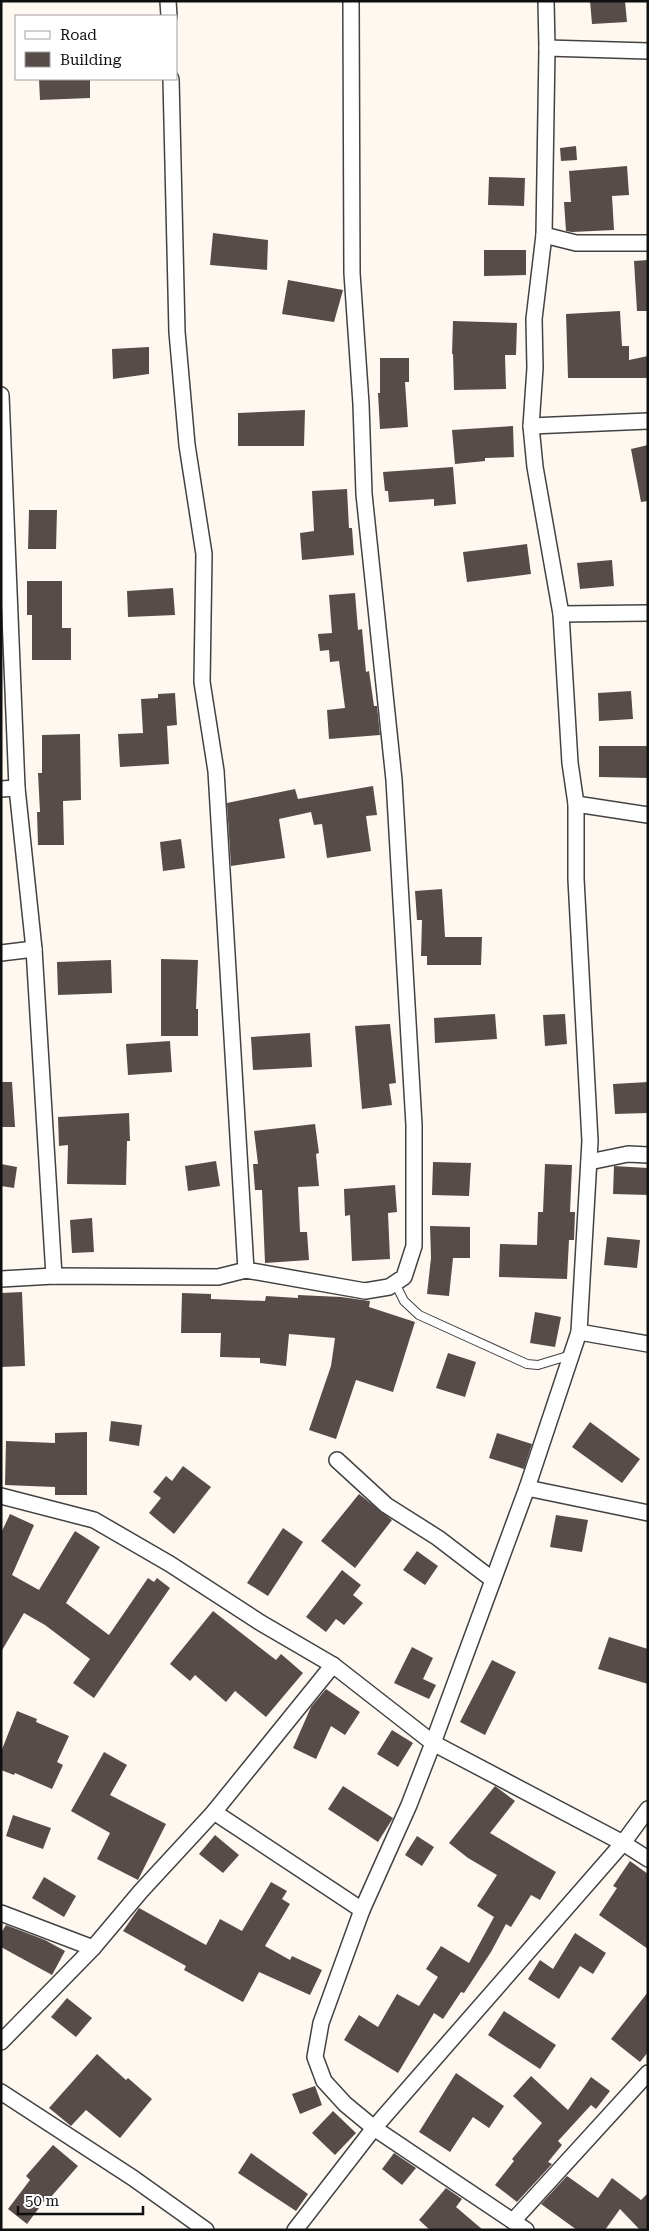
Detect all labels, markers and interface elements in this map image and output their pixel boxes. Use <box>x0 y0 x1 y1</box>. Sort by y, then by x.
legend <box>15 15 178 80</box>
text: Road <box>60 26 97 44</box>
text: Building <box>60 51 122 69</box>
scale bar <box>18 2184 142 2216</box>
text: 50 m <box>25 2192 60 2210</box>

